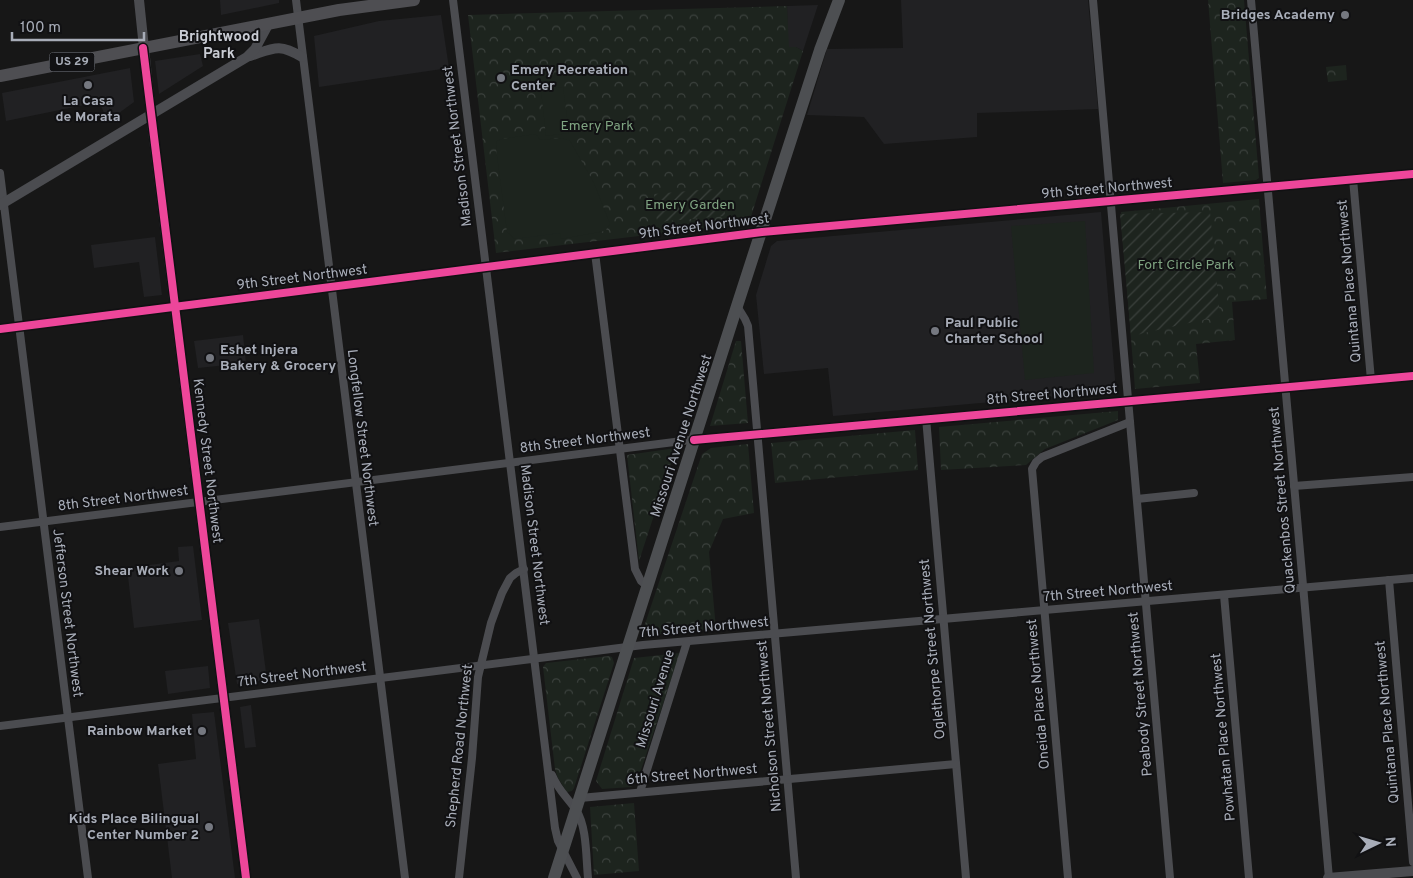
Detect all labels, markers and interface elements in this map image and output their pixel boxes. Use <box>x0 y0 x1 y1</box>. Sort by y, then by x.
place label: Bridges Academy <box>1221 7 1335 24</box>
marker: Bridges Academy <box>1339 9 1351 21</box>
scale bar <box>12 10 145 42</box>
text: 100 m <box>20 19 61 38</box>
district label: Brightwood Park <box>179 28 259 64</box>
road number: US 29 <box>50 52 94 72</box>
place label: Emery Recreation Center <box>511 62 628 95</box>
street label: Madison Street Northwest <box>440 65 476 227</box>
marker: Emery Recreation Center <box>495 72 507 84</box>
marker: La Casa de Morata <box>82 79 94 91</box>
place label: La Casa de Morata <box>56 93 121 126</box>
park label: Emery Park <box>560 118 634 135</box>
street label: 9th Street Northwest <box>1041 175 1173 203</box>
park label: Emery Garden <box>645 197 735 214</box>
street label: Quintana Place Northwest <box>1334 199 1366 363</box>
street label: 9th Street Northwest <box>638 211 770 243</box>
park label: Fort Circle Park <box>1138 257 1234 274</box>
street label: 9th Street Northwest <box>236 262 368 294</box>
place label: Paul Public Charter School <box>945 315 1043 348</box>
marker: Paul Public Charter School <box>929 325 941 337</box>
place label: Eshet Injera Bakery & Grocery <box>220 342 336 375</box>
street label: Longfellow Street Northwest <box>343 348 381 528</box>
marker: Eshet Injera Bakery & Grocery <box>204 352 216 364</box>
street label: Missouri Avenue Northwest <box>648 352 716 520</box>
street label: Kennedy Street Northwest <box>188 378 226 544</box>
street label: 8th Street Northwest <box>986 381 1118 409</box>
street label: Quackenbos Street Northwest <box>1266 406 1300 594</box>
street label: 8th Street Northwest <box>519 425 651 457</box>
street label: Madison Street Northwest <box>516 464 552 626</box>
street label: 8th Street Northwest <box>57 483 189 515</box>
street label: Jefferson Street Northwest <box>48 528 86 698</box>
street label: Oglethorpe Street Northwest <box>917 558 949 740</box>
place label: Shear Work <box>94 563 169 580</box>
marker: Shear Work <box>173 565 185 577</box>
street label: 7th Street Northwest <box>1043 578 1173 606</box>
street label: Peabody Street Northwest <box>1125 611 1157 777</box>
street label: 7th Street Northwest <box>639 614 769 642</box>
street label: Oneida Place Northwest <box>1024 618 1054 770</box>
street label: Nicholson Street Northwest <box>754 639 786 813</box>
street label: Quintana Place Northwest <box>1372 640 1404 804</box>
street label: Missouri Avenue <box>633 648 679 750</box>
street label: Powhatan Place Northwest <box>1208 652 1240 822</box>
street label: 7th Street Northwest <box>236 659 368 691</box>
street label: Shepherd Road Northwest <box>443 663 477 829</box>
place label: Rainbow Market <box>87 723 192 740</box>
marker: Rainbow Market <box>196 725 208 737</box>
street label: 6th Street Northwest <box>626 761 758 789</box>
place label: Kids Place Bilingual Center Number 2 <box>69 811 199 844</box>
north arrow <box>1353 818 1403 868</box>
marker: Kids Place Bilingual Center Number 2 <box>203 821 215 833</box>
text: N <box>1381 836 1398 848</box>

